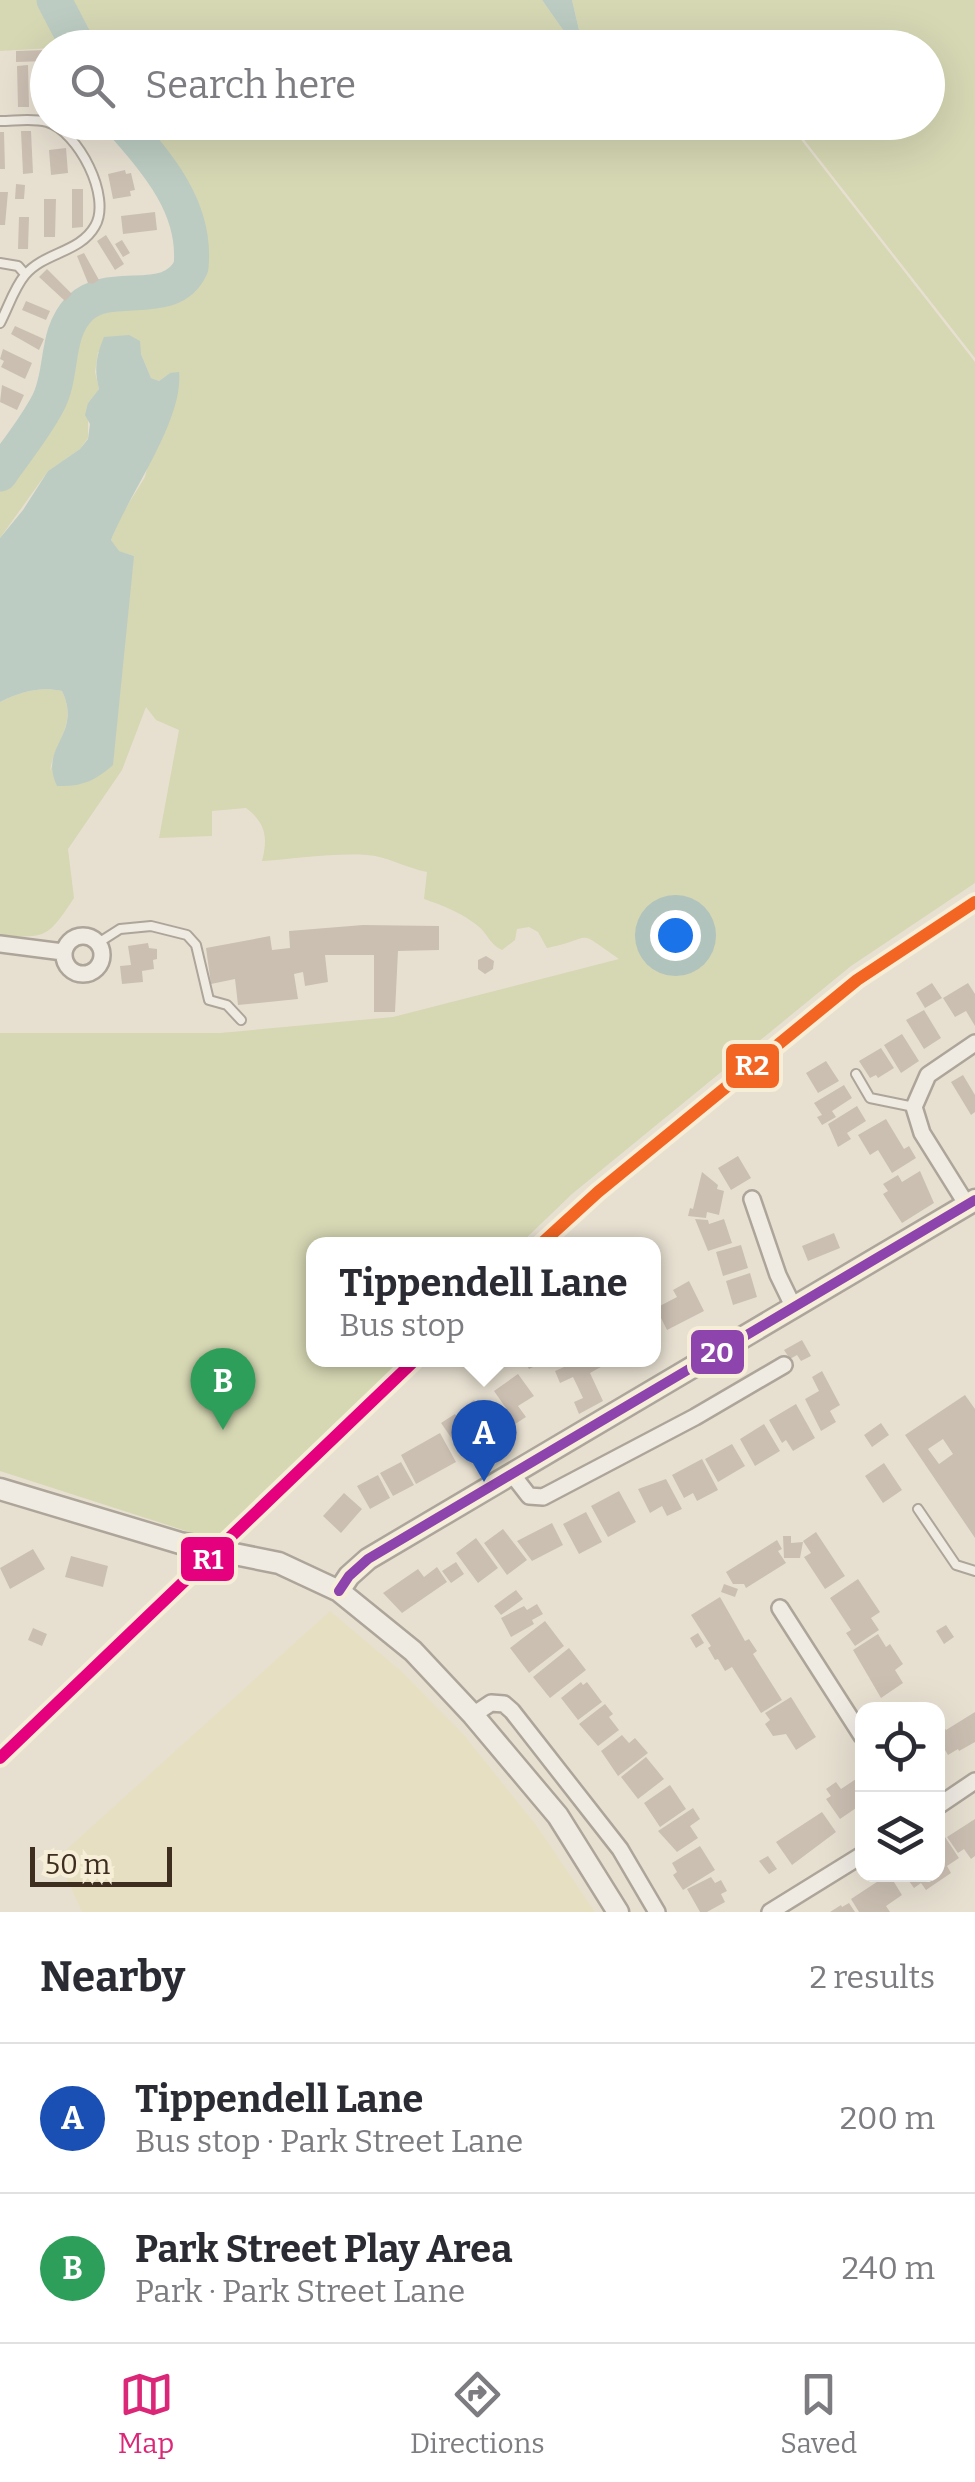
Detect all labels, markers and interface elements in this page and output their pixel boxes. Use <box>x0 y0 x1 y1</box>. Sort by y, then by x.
search box <box>30 30 945 140</box>
icon: search <box>65 58 120 113</box>
text: Search here <box>145 62 356 108</box>
your location <box>650 910 701 961</box>
line badge: R2 <box>724 1042 781 1090</box>
text: R2 <box>735 1049 769 1082</box>
popup <box>306 1237 661 1367</box>
text: Tippendell Lane <box>339 1260 628 1306</box>
text: Bus stop <box>339 1306 465 1344</box>
line badge: 20 <box>689 1328 746 1376</box>
text: 20 <box>700 1336 734 1369</box>
pin: B <box>190 1348 256 1430</box>
pin: A <box>452 1400 516 1482</box>
line badge: R1 <box>179 1535 236 1583</box>
text: R1 <box>193 1543 223 1576</box>
map controls <box>855 1702 945 1882</box>
button: locate <box>855 1702 945 1792</box>
button: layers <box>855 1792 945 1882</box>
scale bar <box>30 1842 172 1886</box>
text: 50 m <box>45 1848 110 1881</box>
text: Nearby <box>40 1952 185 2002</box>
text: 2 results <box>809 1958 935 1996</box>
text: Tippendell Lane <box>135 2076 423 2122</box>
text: A <box>61 2099 84 2137</box>
text: 200 m <box>840 2099 935 2137</box>
text: Bus stop · Park Street Lane <box>135 2122 523 2160</box>
text: Park Street Play Area <box>135 2226 513 2272</box>
text: B <box>62 2249 83 2287</box>
text: 240 m <box>841 2249 935 2287</box>
text: Park · Park Street Lane <box>135 2272 465 2310</box>
tab: Map <box>118 2367 174 2460</box>
tab: Directions <box>410 2367 545 2460</box>
tab: Saved <box>780 2367 857 2460</box>

